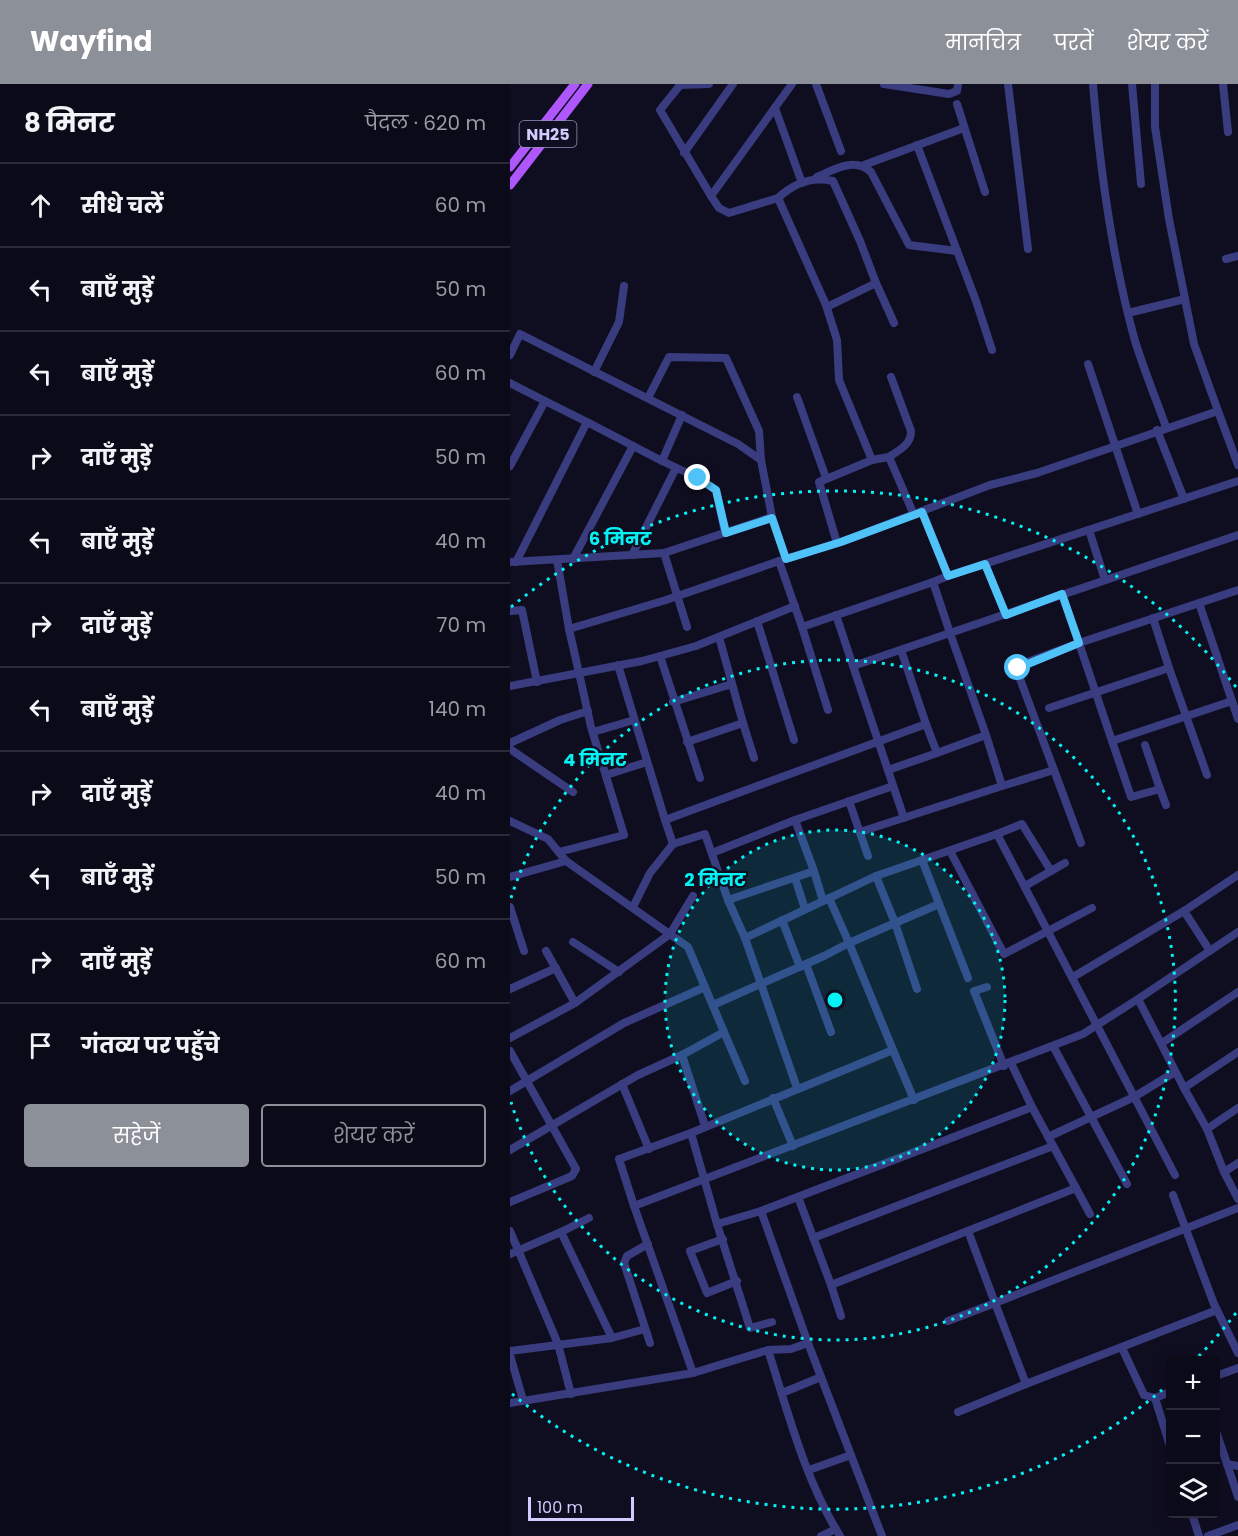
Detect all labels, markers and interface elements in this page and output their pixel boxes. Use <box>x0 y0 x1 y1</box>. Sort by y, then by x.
text: Wayfind <box>30 22 152 61</box>
text: मानचित्र <box>945 28 1021 57</box>
text: परतें <box>1054 28 1093 57</box>
text: शेयर करें <box>1126 28 1208 57</box>
text: 8 मिनट <box>24 105 115 141</box>
text: पैदल · 620 m <box>365 109 486 137</box>
road number: NH25 <box>519 121 576 147</box>
icon: ahead <box>24 189 57 222</box>
text: सीधे चलें <box>81 190 164 221</box>
text: 60 m <box>435 191 486 219</box>
icon: left <box>24 273 57 306</box>
text: बाएँ मुड़ें <box>81 274 153 305</box>
text: 50 m <box>435 275 486 303</box>
icon: left <box>24 357 57 390</box>
text: बाएँ मुड़ें <box>81 358 153 389</box>
text: 60 m <box>435 359 486 387</box>
icon: right <box>24 441 57 474</box>
text: दाएँ मुड़ें <box>81 442 152 473</box>
text: 50 m <box>435 443 486 471</box>
route end <box>684 464 710 490</box>
icon: left <box>24 525 57 558</box>
text: बाएँ मुड़ें <box>81 526 153 557</box>
text: 6 मिनट <box>589 526 652 551</box>
text: 40 m <box>435 527 486 555</box>
icon: right <box>24 609 57 642</box>
text: दाएँ मुड़ें <box>81 610 152 641</box>
text: 70 m <box>437 611 486 639</box>
route start <box>1004 654 1030 680</box>
icon: left <box>24 693 57 726</box>
text: बाएँ मुड़ें <box>81 694 153 725</box>
text: 140 m <box>429 695 486 723</box>
text: 4 मिनट <box>563 747 627 772</box>
icon: right <box>24 777 57 810</box>
text: दाएँ मुड़ें <box>81 778 152 809</box>
text: 40 m <box>435 779 486 807</box>
icon: left <box>24 861 57 894</box>
text: बाएँ मुड़ें <box>81 862 153 893</box>
text: 50 m <box>435 863 486 891</box>
text: 2 मिनट <box>684 867 746 892</box>
icon: right <box>24 945 57 978</box>
text: दाएँ मुड़ें <box>81 946 152 977</box>
text: 60 m <box>435 947 486 975</box>
centre of rings <box>825 990 845 1010</box>
icon: arrive <box>24 1029 57 1062</box>
text: गंतव्य पर पहुँचे <box>81 1030 220 1061</box>
button: सहेजें <box>24 1104 249 1167</box>
button: शेयर करें <box>261 1104 486 1167</box>
map controls <box>1166 1356 1220 1518</box>
button: + <box>1166 1356 1220 1410</box>
button: − <box>1166 1410 1220 1464</box>
button: layers <box>1166 1464 1220 1518</box>
scale bar <box>528 1494 634 1522</box>
text: 100 m <box>537 1496 583 1519</box>

